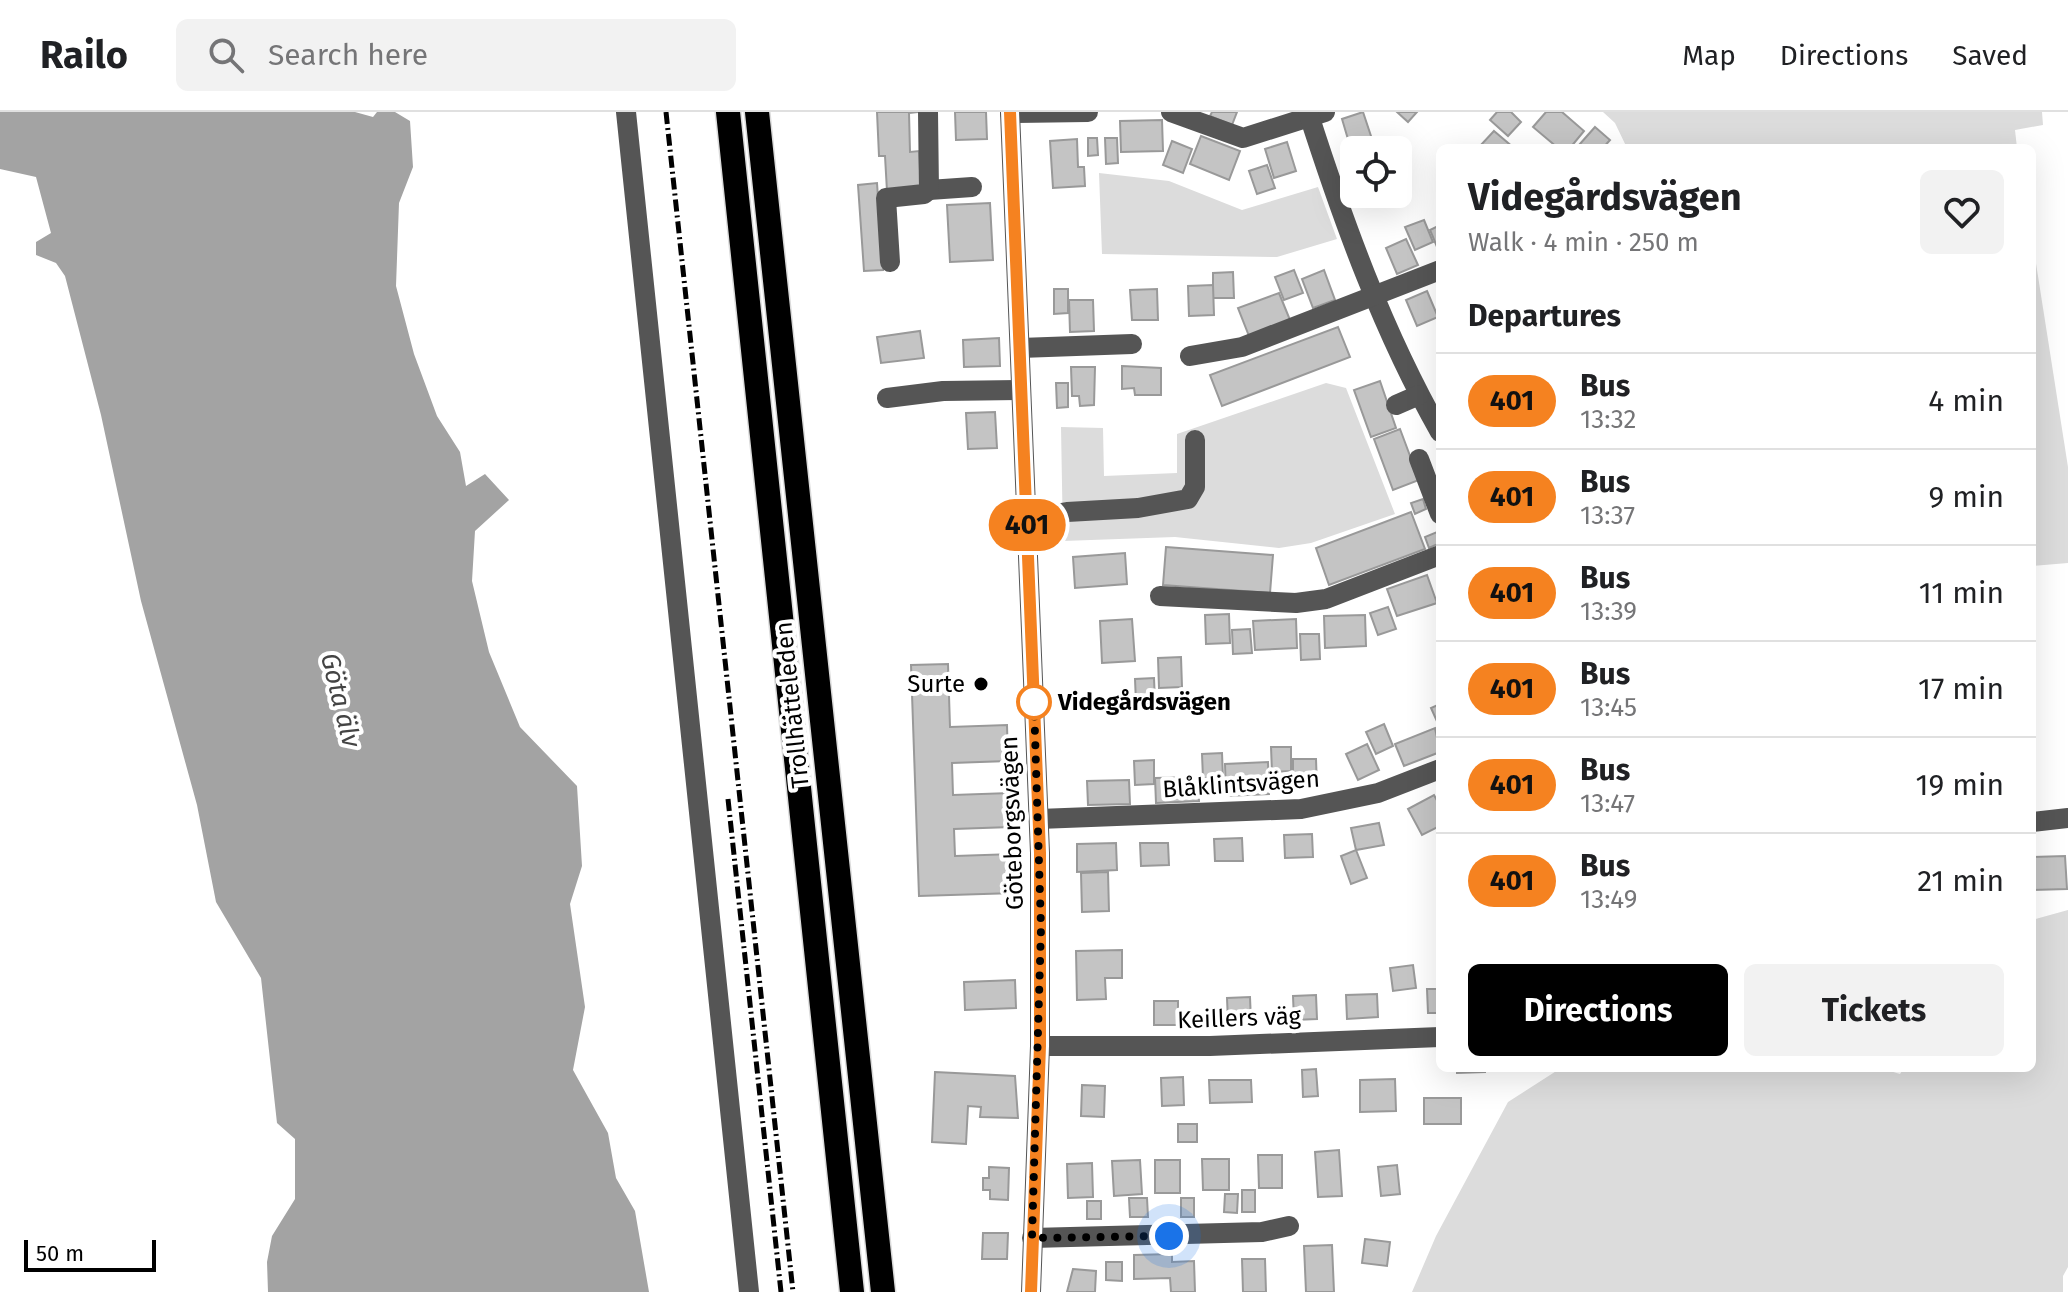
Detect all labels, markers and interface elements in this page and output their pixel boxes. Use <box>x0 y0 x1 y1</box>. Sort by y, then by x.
search box <box>176 19 736 91</box>
text: Railo <box>40 32 128 78</box>
icon: search <box>204 33 248 77</box>
text: Search here <box>268 37 428 73</box>
text: Map <box>1682 39 1736 72</box>
text: Directions <box>1780 39 1908 72</box>
text: Saved <box>1952 39 2028 72</box>
map controls <box>1340 136 1412 208</box>
button: locate <box>1340 136 1412 208</box>
button: heart <box>1920 170 2004 254</box>
text: Videgårdsvägen <box>1468 174 1742 220</box>
text: Walk · 4 min · 250 m <box>1468 227 1699 258</box>
text: Departures <box>1468 298 1621 334</box>
text: Bus <box>1580 368 1630 404</box>
text: 4 min <box>1928 383 2004 419</box>
text: 401 <box>1490 384 1534 417</box>
text: 13:32 <box>1580 404 1636 435</box>
text: Bus <box>1580 464 1630 500</box>
text: 9 min <box>1929 479 2004 515</box>
text: 401 <box>1490 480 1534 513</box>
line badge: 401 <box>981 499 1073 551</box>
text: 13:37 <box>1580 500 1635 531</box>
text: 401 <box>1005 508 1049 541</box>
text: Bus <box>1580 560 1630 596</box>
text: 11 min <box>1919 575 2004 611</box>
text: 401 <box>1490 576 1534 609</box>
text: 13:39 <box>1580 596 1637 627</box>
street label: Trollhätteleden <box>769 621 815 789</box>
water label: Göta älv <box>314 650 368 752</box>
text: Bus <box>1580 656 1630 692</box>
place label: Surte <box>907 670 965 698</box>
text: 17 min <box>1918 671 2004 707</box>
text: 401 <box>1490 672 1534 705</box>
marker: Surte <box>972 675 990 693</box>
marker: Videgårdsvägen <box>1017 685 1051 719</box>
place label: Videgårdsvägen <box>1057 688 1231 716</box>
text: 13:45 <box>1580 692 1637 723</box>
street label: Göteborgsvägen <box>995 735 1029 911</box>
text: Bus <box>1580 752 1630 788</box>
street label: Blåklintsvägen <box>1161 765 1321 803</box>
text: 19 min <box>1916 767 2004 803</box>
text: 401 <box>1490 768 1534 801</box>
text: 13:47 <box>1580 788 1635 819</box>
text: Bus <box>1580 848 1630 884</box>
text: 21 min <box>1917 863 2004 899</box>
text: 401 <box>1490 864 1534 897</box>
text: 13:49 <box>1580 884 1637 915</box>
button: Directions <box>1468 964 1728 1056</box>
button: Tickets <box>1744 964 2004 1056</box>
street label: Keillers väg <box>1177 1002 1302 1034</box>
your location <box>1149 1216 1189 1256</box>
scale bar <box>24 1236 156 1272</box>
text: 50 m <box>36 1240 84 1267</box>

